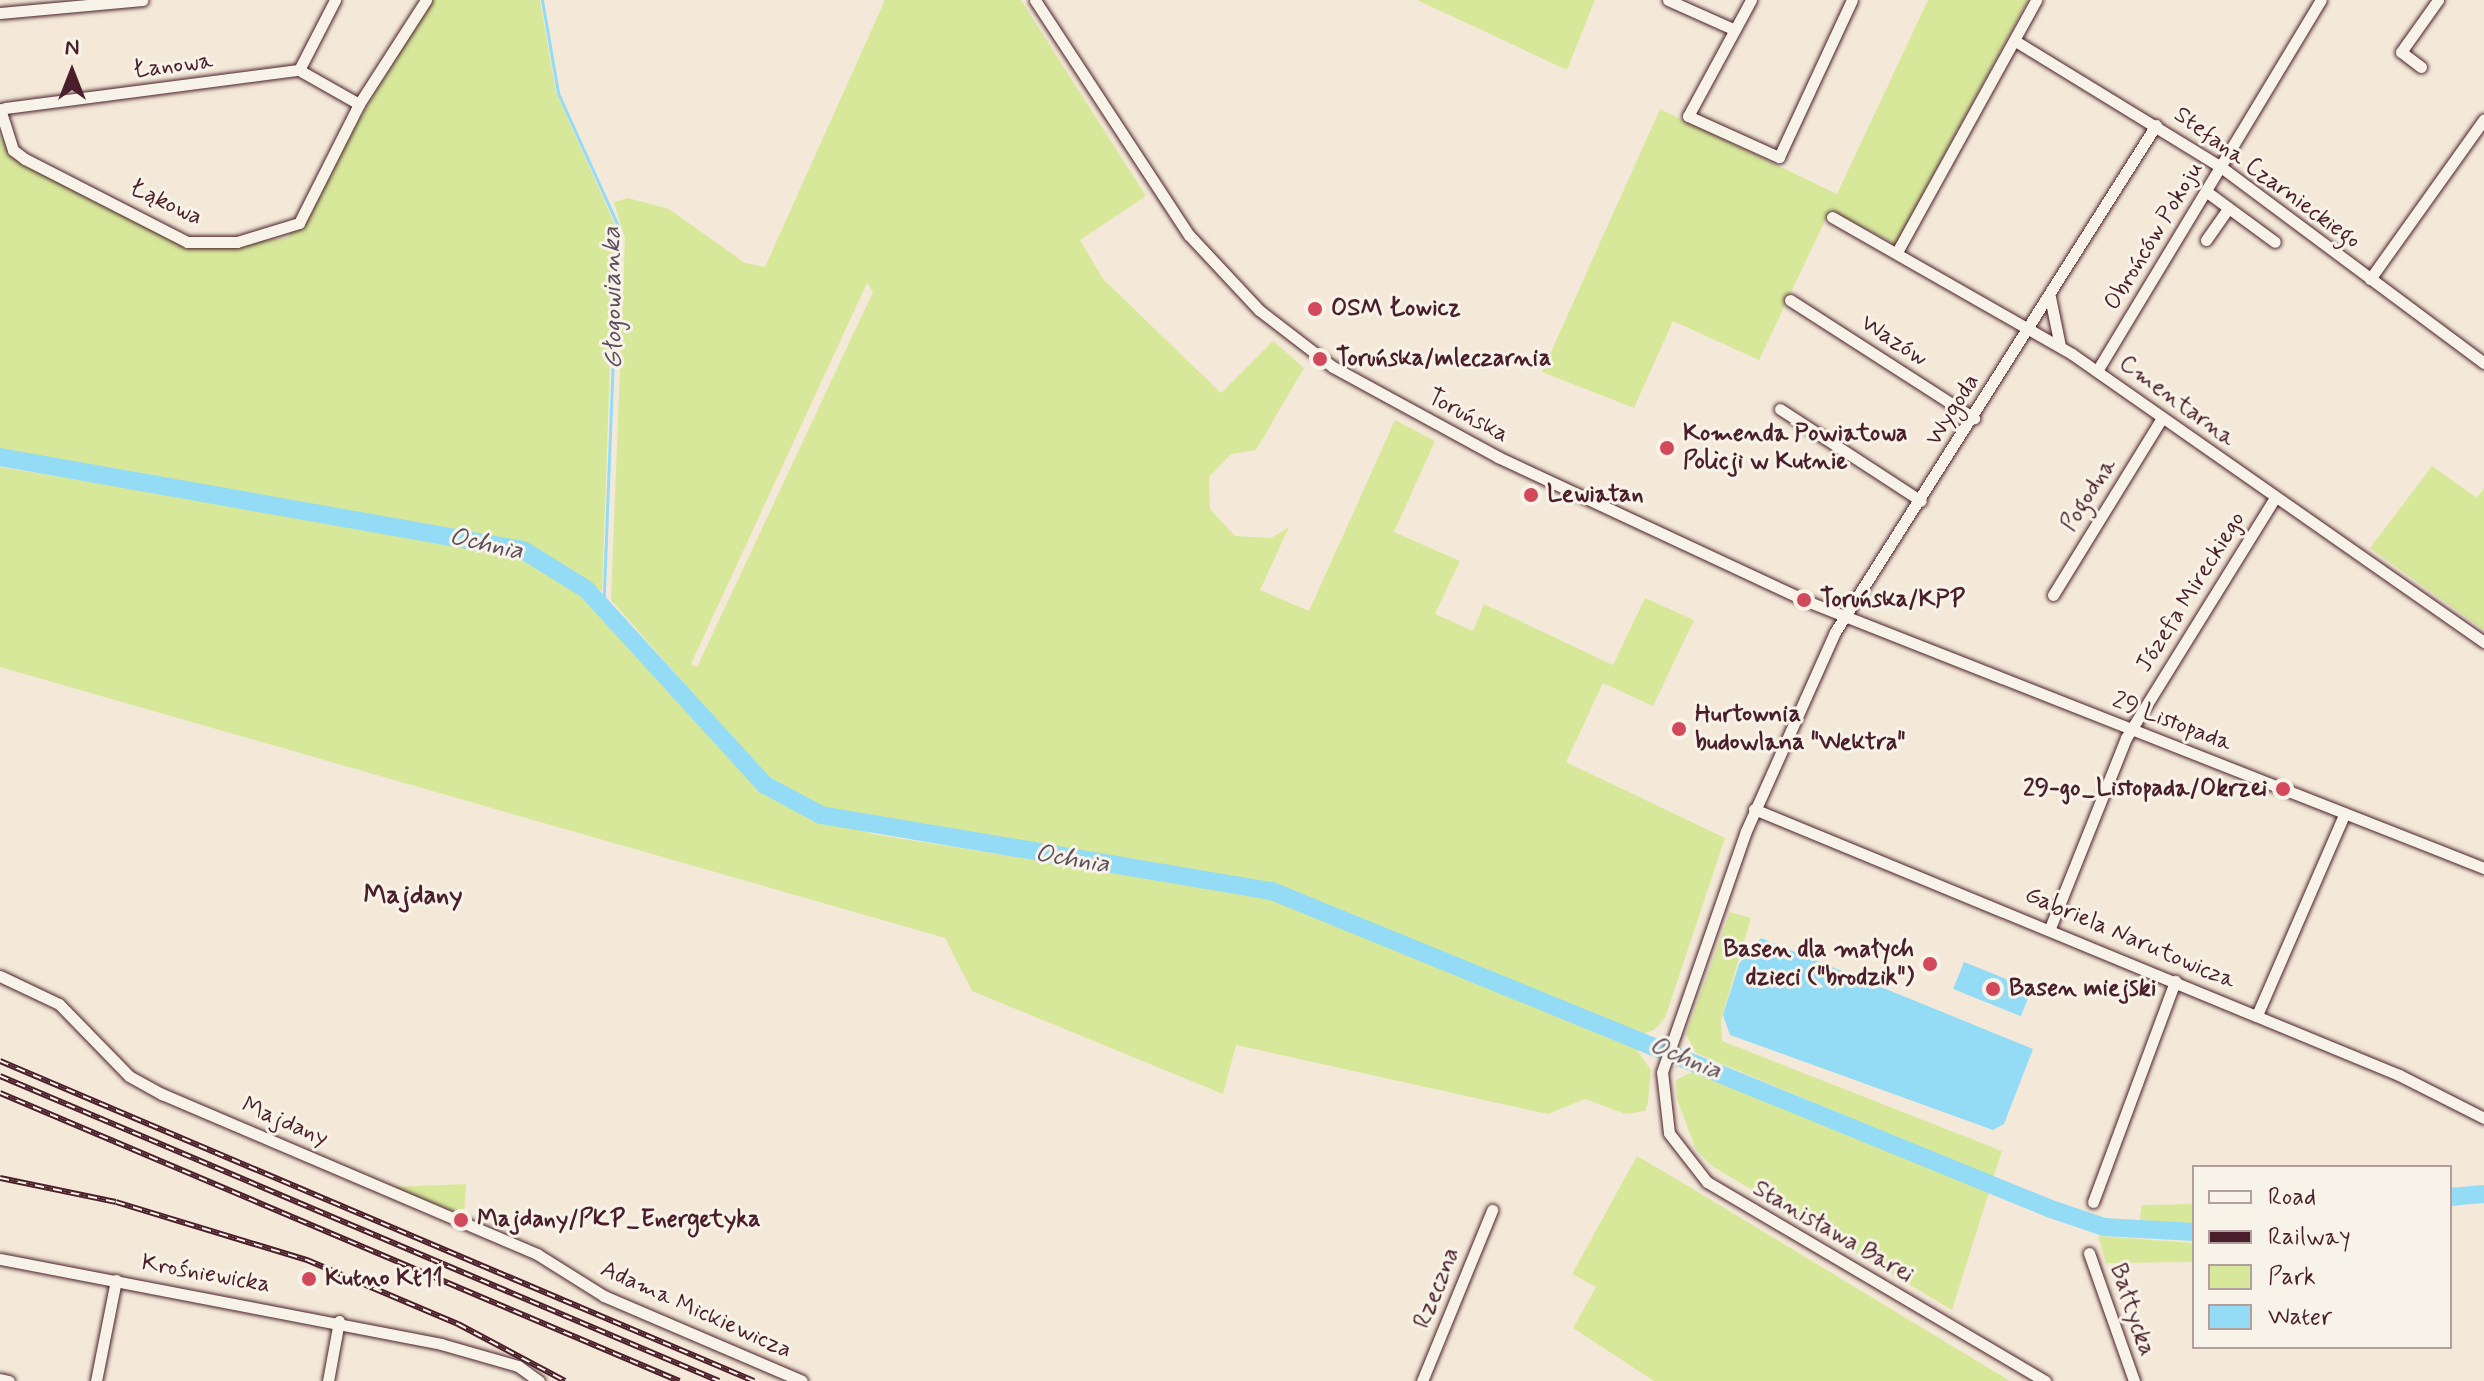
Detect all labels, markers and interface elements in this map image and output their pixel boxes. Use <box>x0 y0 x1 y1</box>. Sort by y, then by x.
north arrow <box>32 32 112 112</box>
text: N <box>65 34 79 62</box>
street label: Łanowa <box>132 47 214 85</box>
street label: Stefana Czarnieckiego <box>2166 99 2368 257</box>
street label: Obrońców Pokoju <box>2099 157 2209 315</box>
street label: Łąkowa <box>125 174 207 232</box>
water label: Głogowianka <box>597 226 631 370</box>
place label: OSM Łowicz <box>1331 295 1461 323</box>
marker: OSM Łowicz <box>1306 300 1324 318</box>
street label: Wazów <box>1855 309 1933 373</box>
place label: Toruńska/mleczarnia <box>1336 345 1551 373</box>
street label: Cmentarna <box>2113 349 2241 453</box>
marker: Toruńska/mleczarnia <box>1311 350 1329 368</box>
street label: Wygoda <box>1920 369 1986 451</box>
street label: Toruńska <box>1422 383 1514 449</box>
place label: Komenda Powiatowa Policji w Kutnie <box>1683 420 1900 476</box>
marker: Komenda Powiatowa Policji w Kutnie <box>1658 439 1676 457</box>
street label: Pogodna <box>2055 453 2123 537</box>
place label: Lewiatan <box>1547 481 1644 509</box>
marker: Lewiatan <box>1522 486 1540 504</box>
street label: Józefa Mireckiego <box>2130 507 2252 677</box>
water label: Ochnia <box>446 522 526 568</box>
place label: Toruńska/KPP <box>1820 586 1965 614</box>
marker: Toruńska/KPP <box>1795 591 1813 609</box>
street label: 29 Listopada <box>2108 686 2236 758</box>
place label: Hurtownia budowlana "Wektra" <box>1695 701 1905 757</box>
marker: Hurtownia budowlana "Wektra" <box>1670 720 1688 738</box>
place label: 29-go_Listopada/Okrzei <box>2023 775 2267 803</box>
marker: 29-go_Listopada/Okrzei <box>2274 780 2292 798</box>
water label: Ochnia <box>1033 839 1111 881</box>
district label: Majdany <box>364 881 462 913</box>
street label: Gabriela Narutowicza <box>2025 882 2235 994</box>
place label: Basen dla małych dzieci ("brodzik") <box>1729 936 1914 992</box>
marker: Basen dla małych dzieci ("brodzik") <box>1921 955 1939 973</box>
place label: Basen miejski <box>2009 975 2155 1003</box>
marker: Basen miejski <box>1984 980 2002 998</box>
water label: Ochnia <box>1645 1031 1725 1087</box>
street label: Majdany <box>237 1091 333 1153</box>
legend <box>2192 1165 2452 1349</box>
street label: Stanisława Barei <box>1749 1175 1917 1289</box>
text: Road <box>2268 1182 2316 1213</box>
place label: Majdany/PKP_Energetyka <box>477 1206 760 1234</box>
marker: Majdany/PKP_Energetyka <box>452 1211 470 1229</box>
text: Railway <box>2268 1222 2351 1253</box>
street label: Rzeczna <box>1408 1243 1466 1333</box>
street label: Krośniewicka <box>139 1249 273 1299</box>
street label: Adama Mickiewicza <box>596 1255 796 1365</box>
street label: Bałtycka <box>2103 1260 2161 1360</box>
text: Park <box>2268 1262 2316 1293</box>
place label: Kutno Kt11 <box>325 1265 443 1293</box>
marker: Kutno Kt11 <box>300 1270 318 1288</box>
text: Water <box>2268 1302 2332 1333</box>

